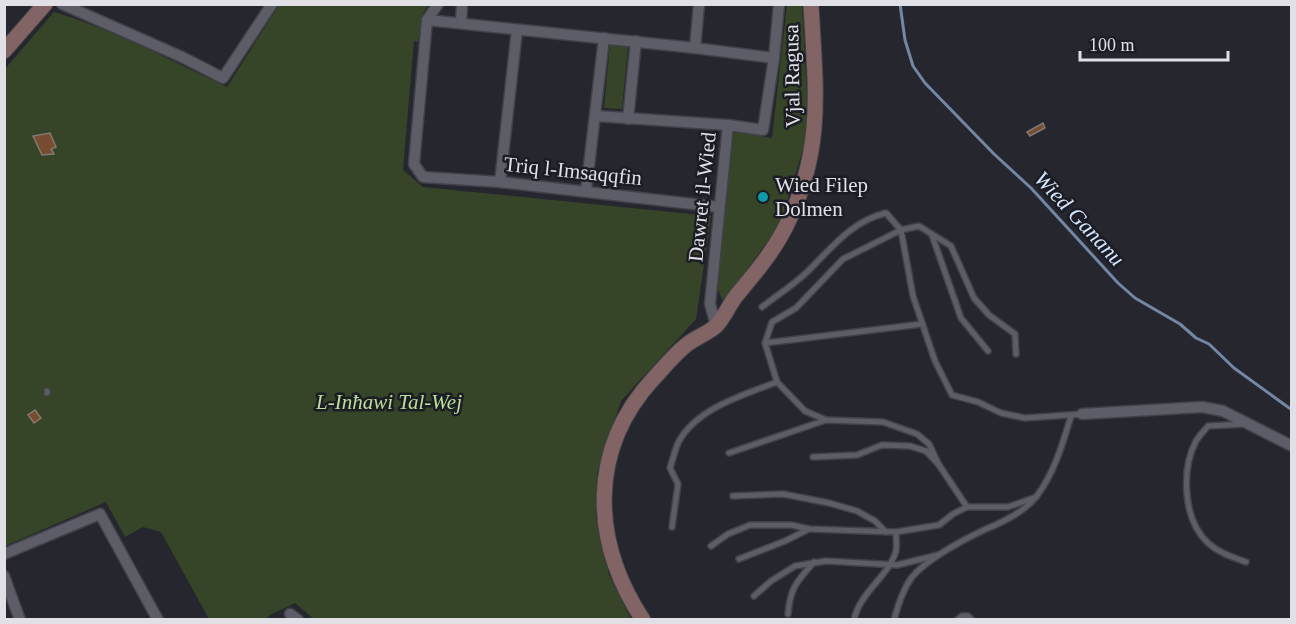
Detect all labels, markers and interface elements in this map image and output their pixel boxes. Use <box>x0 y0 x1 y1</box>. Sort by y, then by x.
street label: Vjal Ragusa <box>779 24 805 128</box>
scale bar <box>1080 24 1228 62</box>
text: 100 m <box>1089 35 1135 55</box>
street label: Dawret il-Wied <box>683 130 721 263</box>
street label: Triq l-Imsaqqfin <box>503 152 644 190</box>
water label: Wied Gananu <box>1029 166 1130 271</box>
place label: Wied Filep Dolmen <box>775 173 868 221</box>
marker: Wied Filep Dolmen <box>756 190 770 204</box>
park label: L-Inħawi Tal-Wej <box>315 390 462 414</box>

